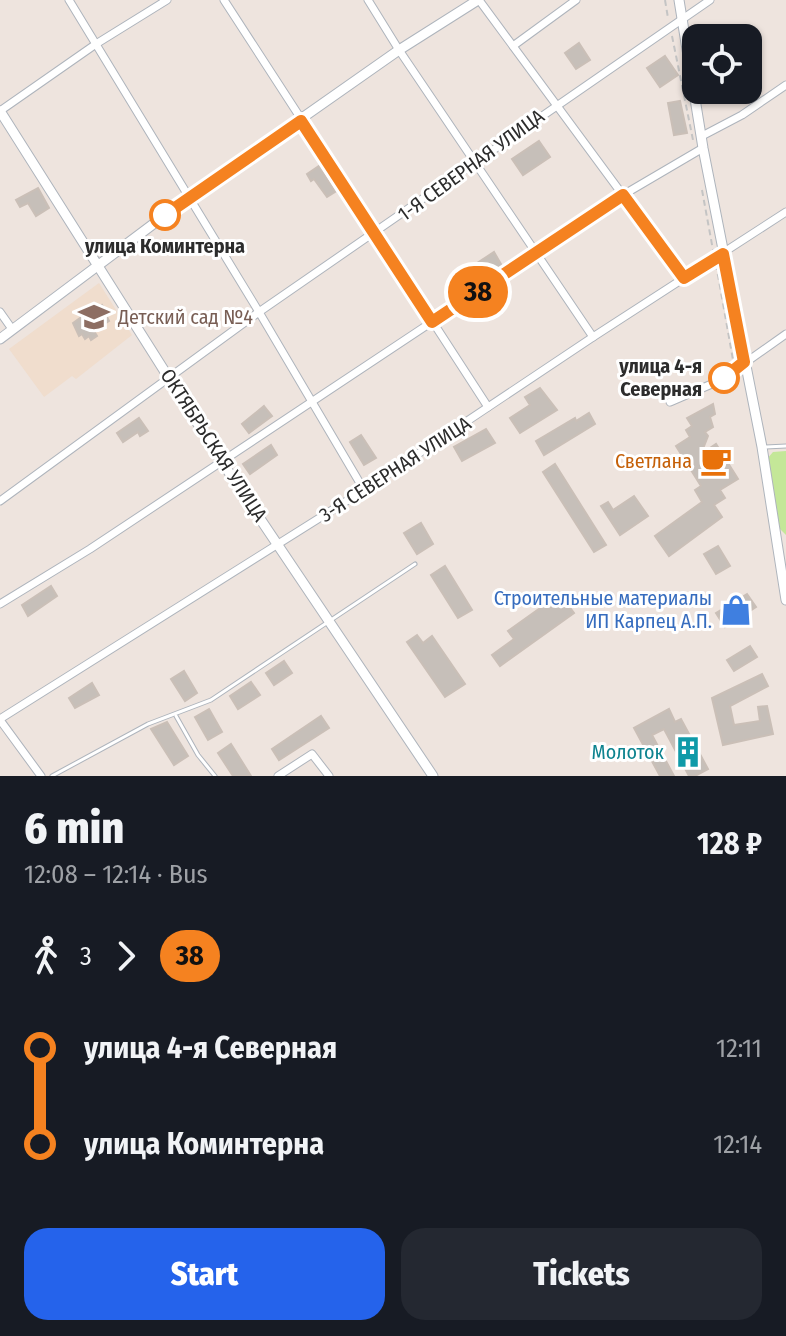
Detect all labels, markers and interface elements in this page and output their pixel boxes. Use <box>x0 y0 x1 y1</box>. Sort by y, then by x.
map controls <box>682 24 762 104</box>
button: locate <box>682 24 762 104</box>
street label: 1-Я СЕВЕРНАЯ УЛИЦА <box>393 104 549 226</box>
marker: улица Коминтерна <box>150 200 180 230</box>
place label: улица Коминтерна <box>84 234 245 258</box>
line badge: 38 <box>442 266 514 318</box>
text: 38 <box>464 275 492 308</box>
school or university icon: Детский сад №4 <box>77 300 111 334</box>
place label: Детский сад №4 <box>117 305 253 329</box>
place label: улица 4-я Северная <box>618 354 702 401</box>
marker: улица 4-я Северная <box>709 363 739 393</box>
street label: ОКТЯБРЬСКАЯ УЛИЦА <box>156 364 273 526</box>
street label: 3-Я СЕВЕРНАЯ УЛИЦА <box>315 411 476 527</box>
cafe icon: Светлана <box>699 444 733 478</box>
place label: Светлана <box>615 449 692 473</box>
place label: Строительные материалы ИП Карпец А.П. <box>494 586 712 633</box>
shop icon: Строительные материалы ИП Карпец А.П. <box>719 593 753 627</box>
building icon: Молоток <box>671 735 705 769</box>
place label: Молоток <box>592 740 665 764</box>
text: 6 min <box>24 802 124 855</box>
text: 128 ₽ <box>697 826 762 862</box>
text: 12:08 – 12:14 · Bus <box>24 859 208 890</box>
icon: walk <box>24 934 68 978</box>
icon: forward <box>104 934 148 978</box>
text: 38 <box>176 939 204 972</box>
text: 3 <box>80 941 92 972</box>
text: улица 4-я Северная <box>84 1030 337 1066</box>
text: 12:11 <box>716 1033 762 1064</box>
text: улица Коминтерна <box>84 1126 324 1162</box>
text: 12:14 <box>713 1129 762 1160</box>
button: Start <box>24 1228 385 1320</box>
button: Tickets <box>401 1228 762 1320</box>

